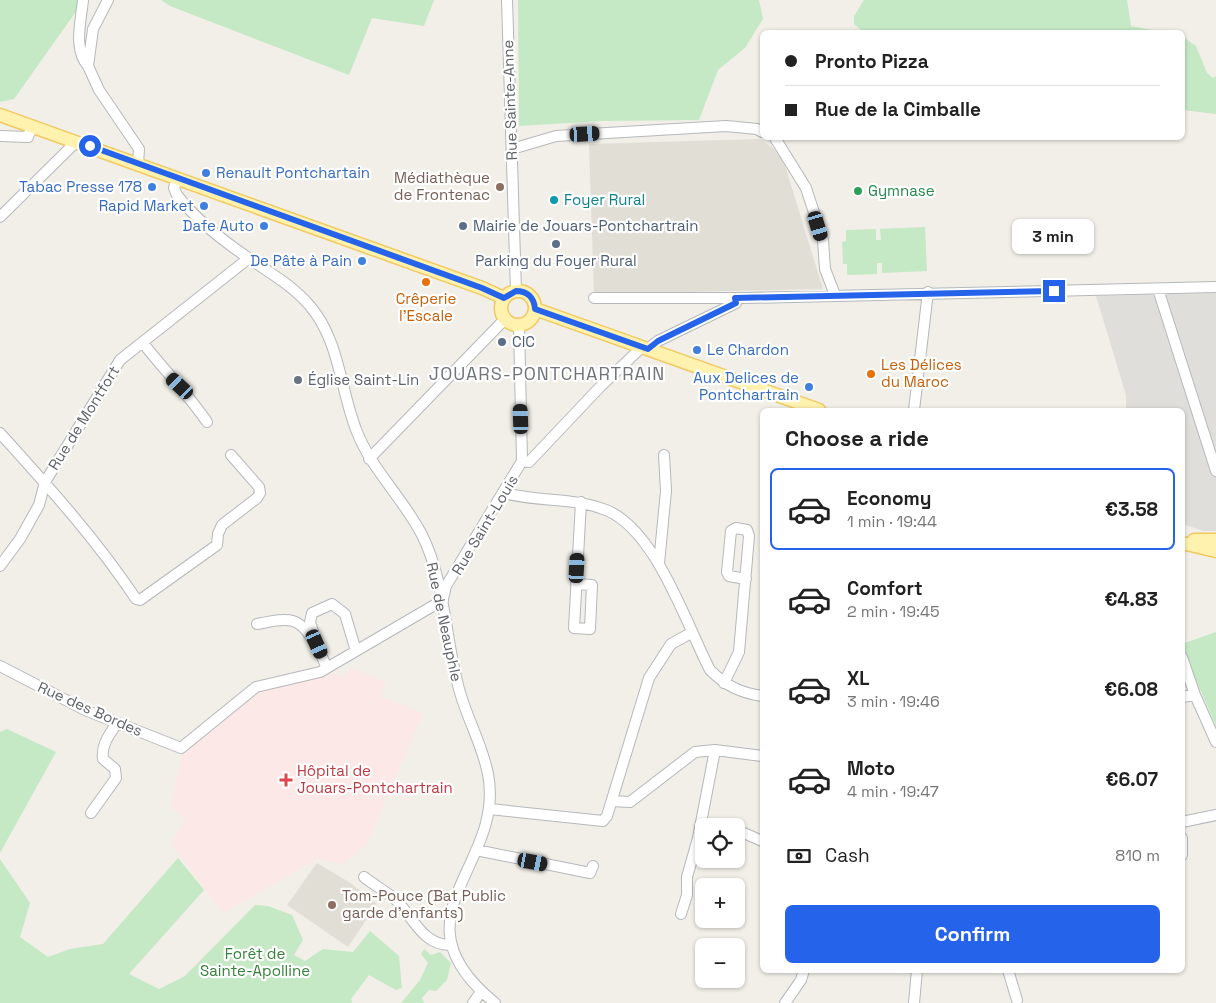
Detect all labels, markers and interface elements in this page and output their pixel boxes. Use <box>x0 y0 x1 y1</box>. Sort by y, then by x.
street label: Rue Sainte-Anne <box>498 39 521 161</box>
text: Pronto Pizza <box>815 49 929 74</box>
text: Rue de la Cimballe <box>815 97 981 122</box>
car <box>569 126 600 142</box>
route start <box>79 135 101 157</box>
place label: Renault Pontchartain <box>216 163 370 182</box>
marker: Renault Pontchartain <box>200 167 212 179</box>
place label: Médiathèque de Frontenac <box>394 168 490 204</box>
place label: Tabac Presse 178 <box>19 177 142 196</box>
marker: Tabac Presse 178 <box>146 181 158 193</box>
marker: Médiathèque de Frontenac <box>494 181 506 193</box>
place label: Gymnase <box>868 181 935 200</box>
marker: Gymnase <box>852 185 864 197</box>
place label: Foyer Rural <box>564 190 645 209</box>
marker: Foyer Rural <box>548 194 560 206</box>
place label: Rapid Market <box>99 196 194 215</box>
marker: Rapid Market <box>198 200 210 212</box>
car <box>806 209 829 243</box>
place label: Dafe Auto <box>183 216 254 235</box>
place label: Mairie de Jouars-Pontchartrain <box>473 216 698 235</box>
callout: 3 min <box>1013 218 1095 254</box>
marker: Dafe Auto <box>258 220 270 232</box>
marker: Mairie de Jouars-Pontchartrain <box>457 220 469 232</box>
text: 3 min <box>1032 226 1074 247</box>
marker: Parking du Foyer Rural <box>550 238 562 250</box>
place label: De Pâte à Pain <box>250 251 352 270</box>
place label: Parking du Foyer Rural <box>475 251 637 270</box>
marker: De Pâte à Pain <box>356 255 368 267</box>
marker: Crêperie l'Escale <box>420 276 432 288</box>
route end <box>1043 280 1065 302</box>
place label: Crêperie l'Escale <box>396 289 456 325</box>
place label: CIC <box>512 332 535 351</box>
marker: CIC <box>496 336 508 348</box>
place label: Le Chardon <box>707 340 789 359</box>
marker: Le Chardon <box>691 344 703 356</box>
place label: Les Délices du Maroc <box>881 355 962 391</box>
street label: Rue de Montfort <box>44 362 123 473</box>
district label: JOUARS-PONTCHARTRAIN <box>429 362 665 385</box>
place label: Aux Delices de Pontchartrain <box>693 368 799 404</box>
marker: Les Délices du Maroc <box>865 368 877 380</box>
car <box>163 370 196 402</box>
place label: Église Saint-Lin <box>308 370 419 389</box>
marker: Église Saint-Lin <box>292 374 304 386</box>
marker: Aux Delices de Pontchartrain <box>803 381 815 393</box>
car <box>512 404 529 434</box>
text: Choose a ride <box>785 424 929 452</box>
street label: Rue Saint-Louis <box>447 471 522 578</box>
text: Economy <box>847 486 931 511</box>
icon: car <box>787 487 832 532</box>
text: €3.58 <box>1105 497 1158 522</box>
text: 1 min · 19:44 <box>847 511 937 532</box>
car <box>568 553 585 583</box>
street label: Rue de Neauphle <box>423 560 466 683</box>
text: Comfort <box>847 576 923 601</box>
icon: car <box>787 577 832 622</box>
text: €4.83 <box>1104 587 1158 612</box>
text: 2 min · 19:45 <box>847 601 940 622</box>
car <box>304 627 329 661</box>
text: XL <box>847 666 870 691</box>
icon: car <box>787 667 832 712</box>
street label: Rue des Bordes <box>35 677 146 740</box>
text: €6.08 <box>1104 677 1158 702</box>
text: 3 min · 19:46 <box>847 691 940 712</box>
text: Moto <box>847 756 895 781</box>
icon: car <box>787 757 832 802</box>
place label: Hôpital de Jouars-Pontchartrain <box>297 761 453 797</box>
text: €6.07 <box>1106 767 1158 792</box>
marker: Hôpital de Jouars-Pontchartrain <box>279 773 293 787</box>
text: 4 min · 19:47 <box>847 781 939 802</box>
map controls <box>695 818 745 988</box>
button: locate <box>695 818 745 868</box>
icon: cash <box>785 842 813 870</box>
text: Cash <box>825 843 870 868</box>
text: 810 m <box>1115 845 1160 866</box>
car <box>516 852 549 872</box>
button: + <box>695 878 745 928</box>
place label: Tom-Pouce (Bat Public garde d'enfants) <box>342 886 506 923</box>
marker: Tom-Pouce (Bat Public garde d'enfants) <box>326 899 338 911</box>
button: Confirm <box>785 905 1160 963</box>
button: − <box>695 938 745 988</box>
park label: Forêt de Sainte-Apolline <box>200 944 310 980</box>

